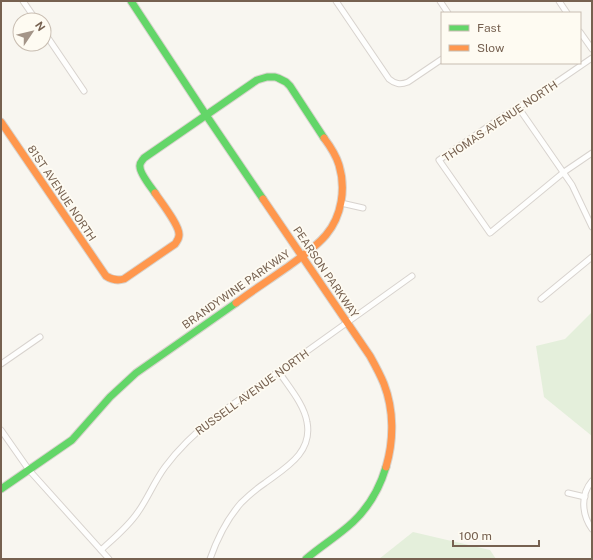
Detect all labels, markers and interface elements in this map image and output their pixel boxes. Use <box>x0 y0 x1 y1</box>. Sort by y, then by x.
north arrow <box>12 12 52 52</box>
legend <box>441 12 581 64</box>
text: N <box>33 19 48 33</box>
text: Fast <box>477 21 502 35</box>
text: Slow <box>477 41 505 55</box>
street label: THOMAS AVENUE NORTH <box>441 78 559 164</box>
street label: 81ST AVENUE NORTH <box>25 143 99 243</box>
street label: PEARSON PARKWAY <box>291 224 361 320</box>
street label: BRANDYWINE PARKWAY <box>180 247 292 331</box>
street label: RUSSELL AVENUE NORTH <box>193 347 311 437</box>
scale bar <box>453 522 539 548</box>
text: 100 m <box>459 529 492 543</box>

